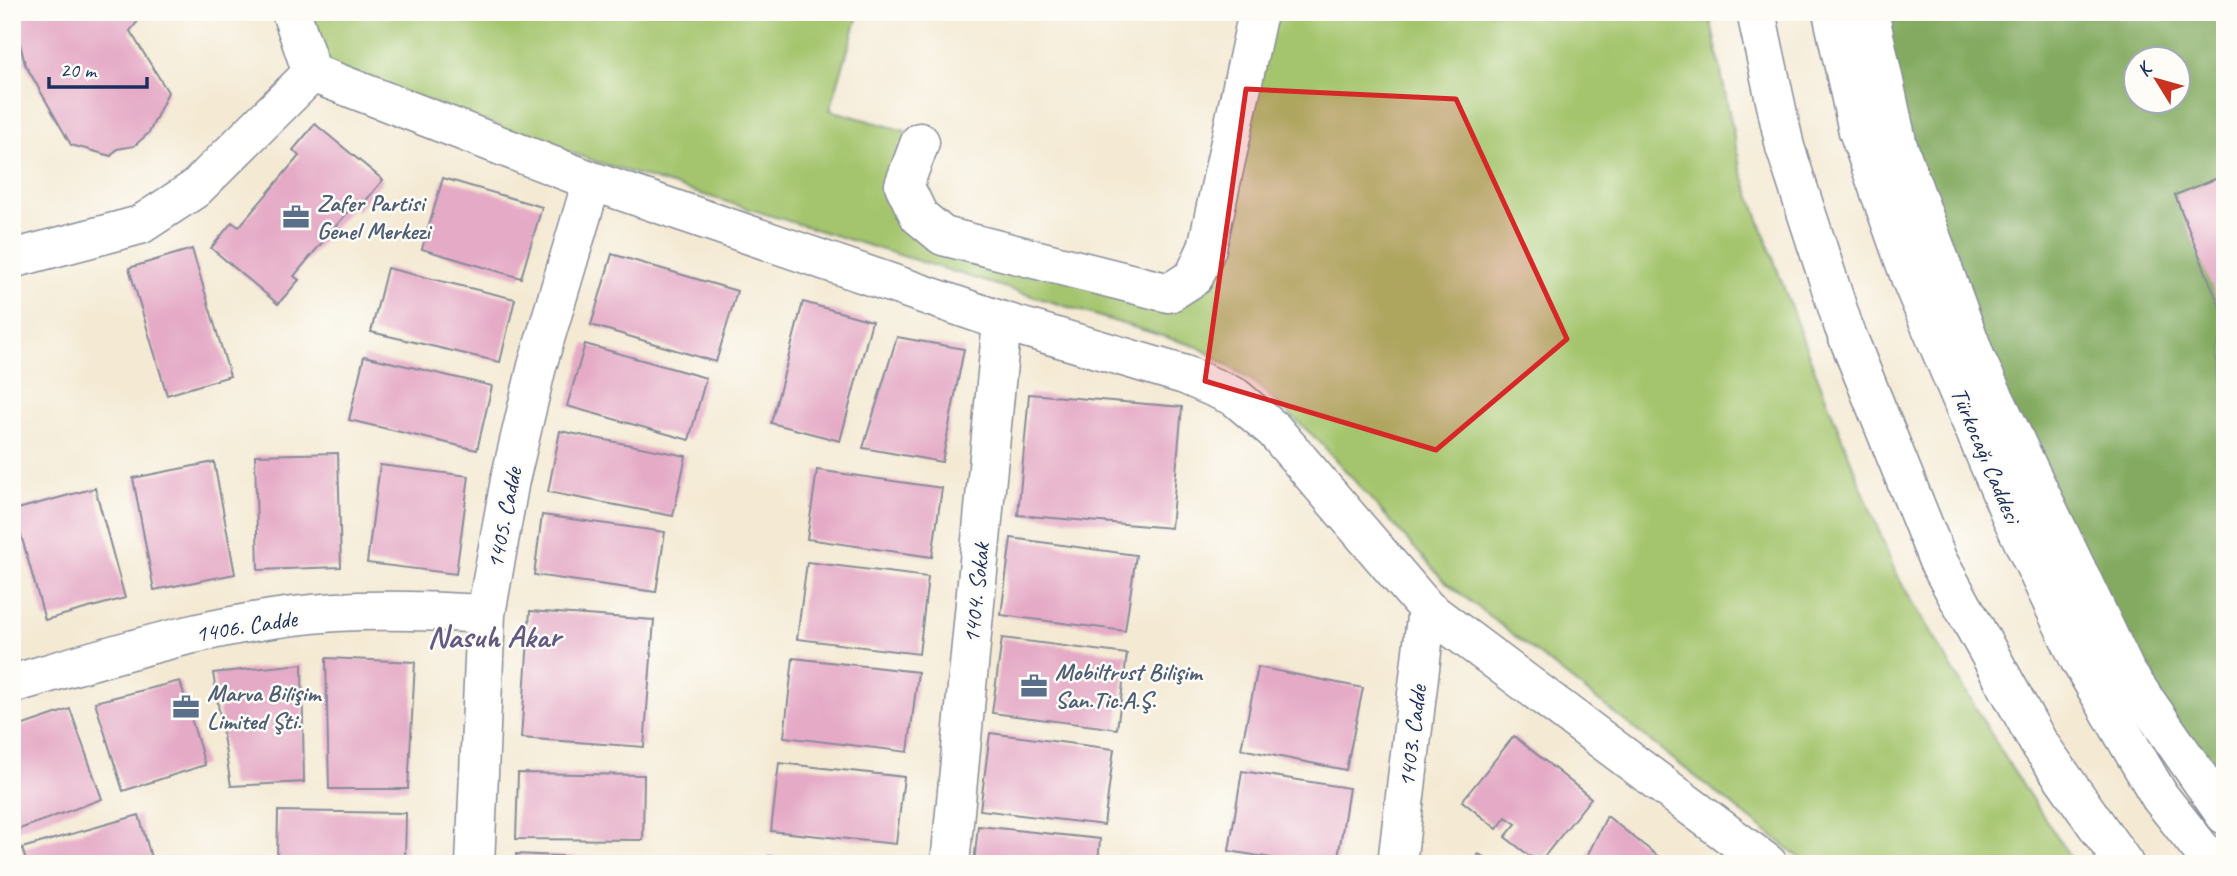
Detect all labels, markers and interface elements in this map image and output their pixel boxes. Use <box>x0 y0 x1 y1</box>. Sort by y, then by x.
scale bar <box>49 46 147 90</box>
north arrow <box>2122 46 2192 116</box>
text: K <box>2132 56 2159 81</box>
text: 20 m <box>60 57 98 83</box>
place label: Zafer Partisi Genel Merkezi <box>317 188 433 246</box>
office icon: Zafer Partisi Genel Merkezi <box>281 202 311 232</box>
street label: Türkocağı Caddesi <box>1944 383 2029 530</box>
street label: 1405. Cadde <box>480 463 529 571</box>
street label: 1404. Sokak <box>956 539 996 645</box>
street label: 1406. Cadde <box>193 603 301 649</box>
district label: Nasuh Akar <box>428 616 564 657</box>
place label: Mobiltrust Bilişim San.Tic.A.Ş. <box>1055 657 1204 715</box>
office icon: Mobiltrust Bilişim San.Tic.A.Ş. <box>1019 671 1049 701</box>
place label: Marva Bilişim Limited Şti. <box>207 678 323 736</box>
street label: 1403. Cadde <box>1391 681 1433 789</box>
office icon: Marva Bilişim Limited Şti. <box>171 692 201 722</box>

